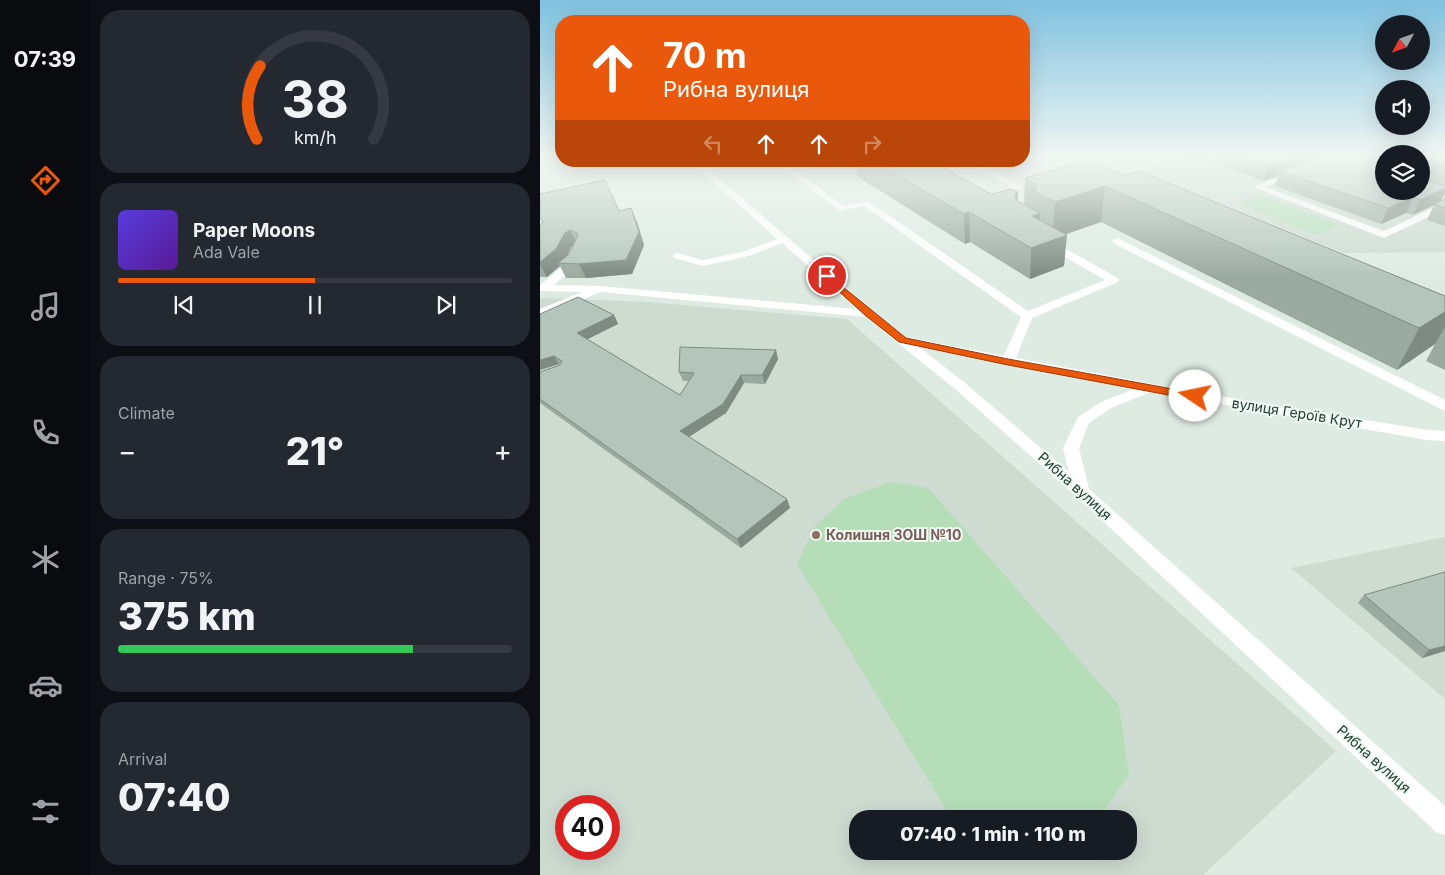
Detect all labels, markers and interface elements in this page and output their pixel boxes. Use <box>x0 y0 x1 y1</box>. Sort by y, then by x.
north arrow <box>1375 15 1430 70</box>
map controls <box>1375 15 1430 200</box>
text: 70 m <box>663 34 747 76</box>
icon: ahead <box>580 35 645 100</box>
text: 07:39 <box>14 46 76 72</box>
text: 38 <box>281 68 349 131</box>
text: Рибна вулиця <box>663 76 809 102</box>
button: sound <box>1375 80 1430 135</box>
text: km/h <box>294 127 336 148</box>
icon: left <box>699 130 727 158</box>
icon: ahead <box>752 130 780 158</box>
icon: ahead <box>805 130 833 158</box>
icon: right <box>858 130 886 158</box>
button: layers <box>1375 145 1430 200</box>
icon: directions <box>28 163 63 198</box>
text: Paper Moons <box>193 219 315 242</box>
text: Ada Vale <box>193 242 260 262</box>
pin <box>806 255 848 297</box>
icon: arrive <box>813 262 841 290</box>
icon: music <box>28 289 63 324</box>
icon: previous <box>170 291 198 319</box>
icon: pause <box>301 291 329 319</box>
icon: next <box>432 291 460 319</box>
position arrow <box>1168 369 1220 421</box>
street label: вулиця Героїв Крут <box>1231 394 1364 431</box>
text: Climate <box>118 403 175 423</box>
icon: phone <box>28 415 63 450</box>
text: 21° <box>286 428 344 474</box>
text: − <box>118 434 137 468</box>
text: + <box>493 434 512 468</box>
street label: Рибна вулиця <box>1035 448 1116 523</box>
place label: Колишня ЗОШ №10 <box>826 526 961 543</box>
marker: Колишня ЗОШ №10 <box>810 529 822 541</box>
icon: climate <box>28 542 63 577</box>
text: Range · 75% <box>118 568 214 588</box>
text: 375 km <box>118 593 256 639</box>
icon: car <box>28 668 63 703</box>
street label: Рибна вулиця <box>1334 721 1415 796</box>
text: Arrival <box>118 749 167 769</box>
text: 07:40 <box>118 774 230 820</box>
icon: filters <box>28 794 63 829</box>
speed limit sign: 40 <box>555 795 620 860</box>
text: 07:40 · 1 min · 110 m <box>900 823 1086 846</box>

